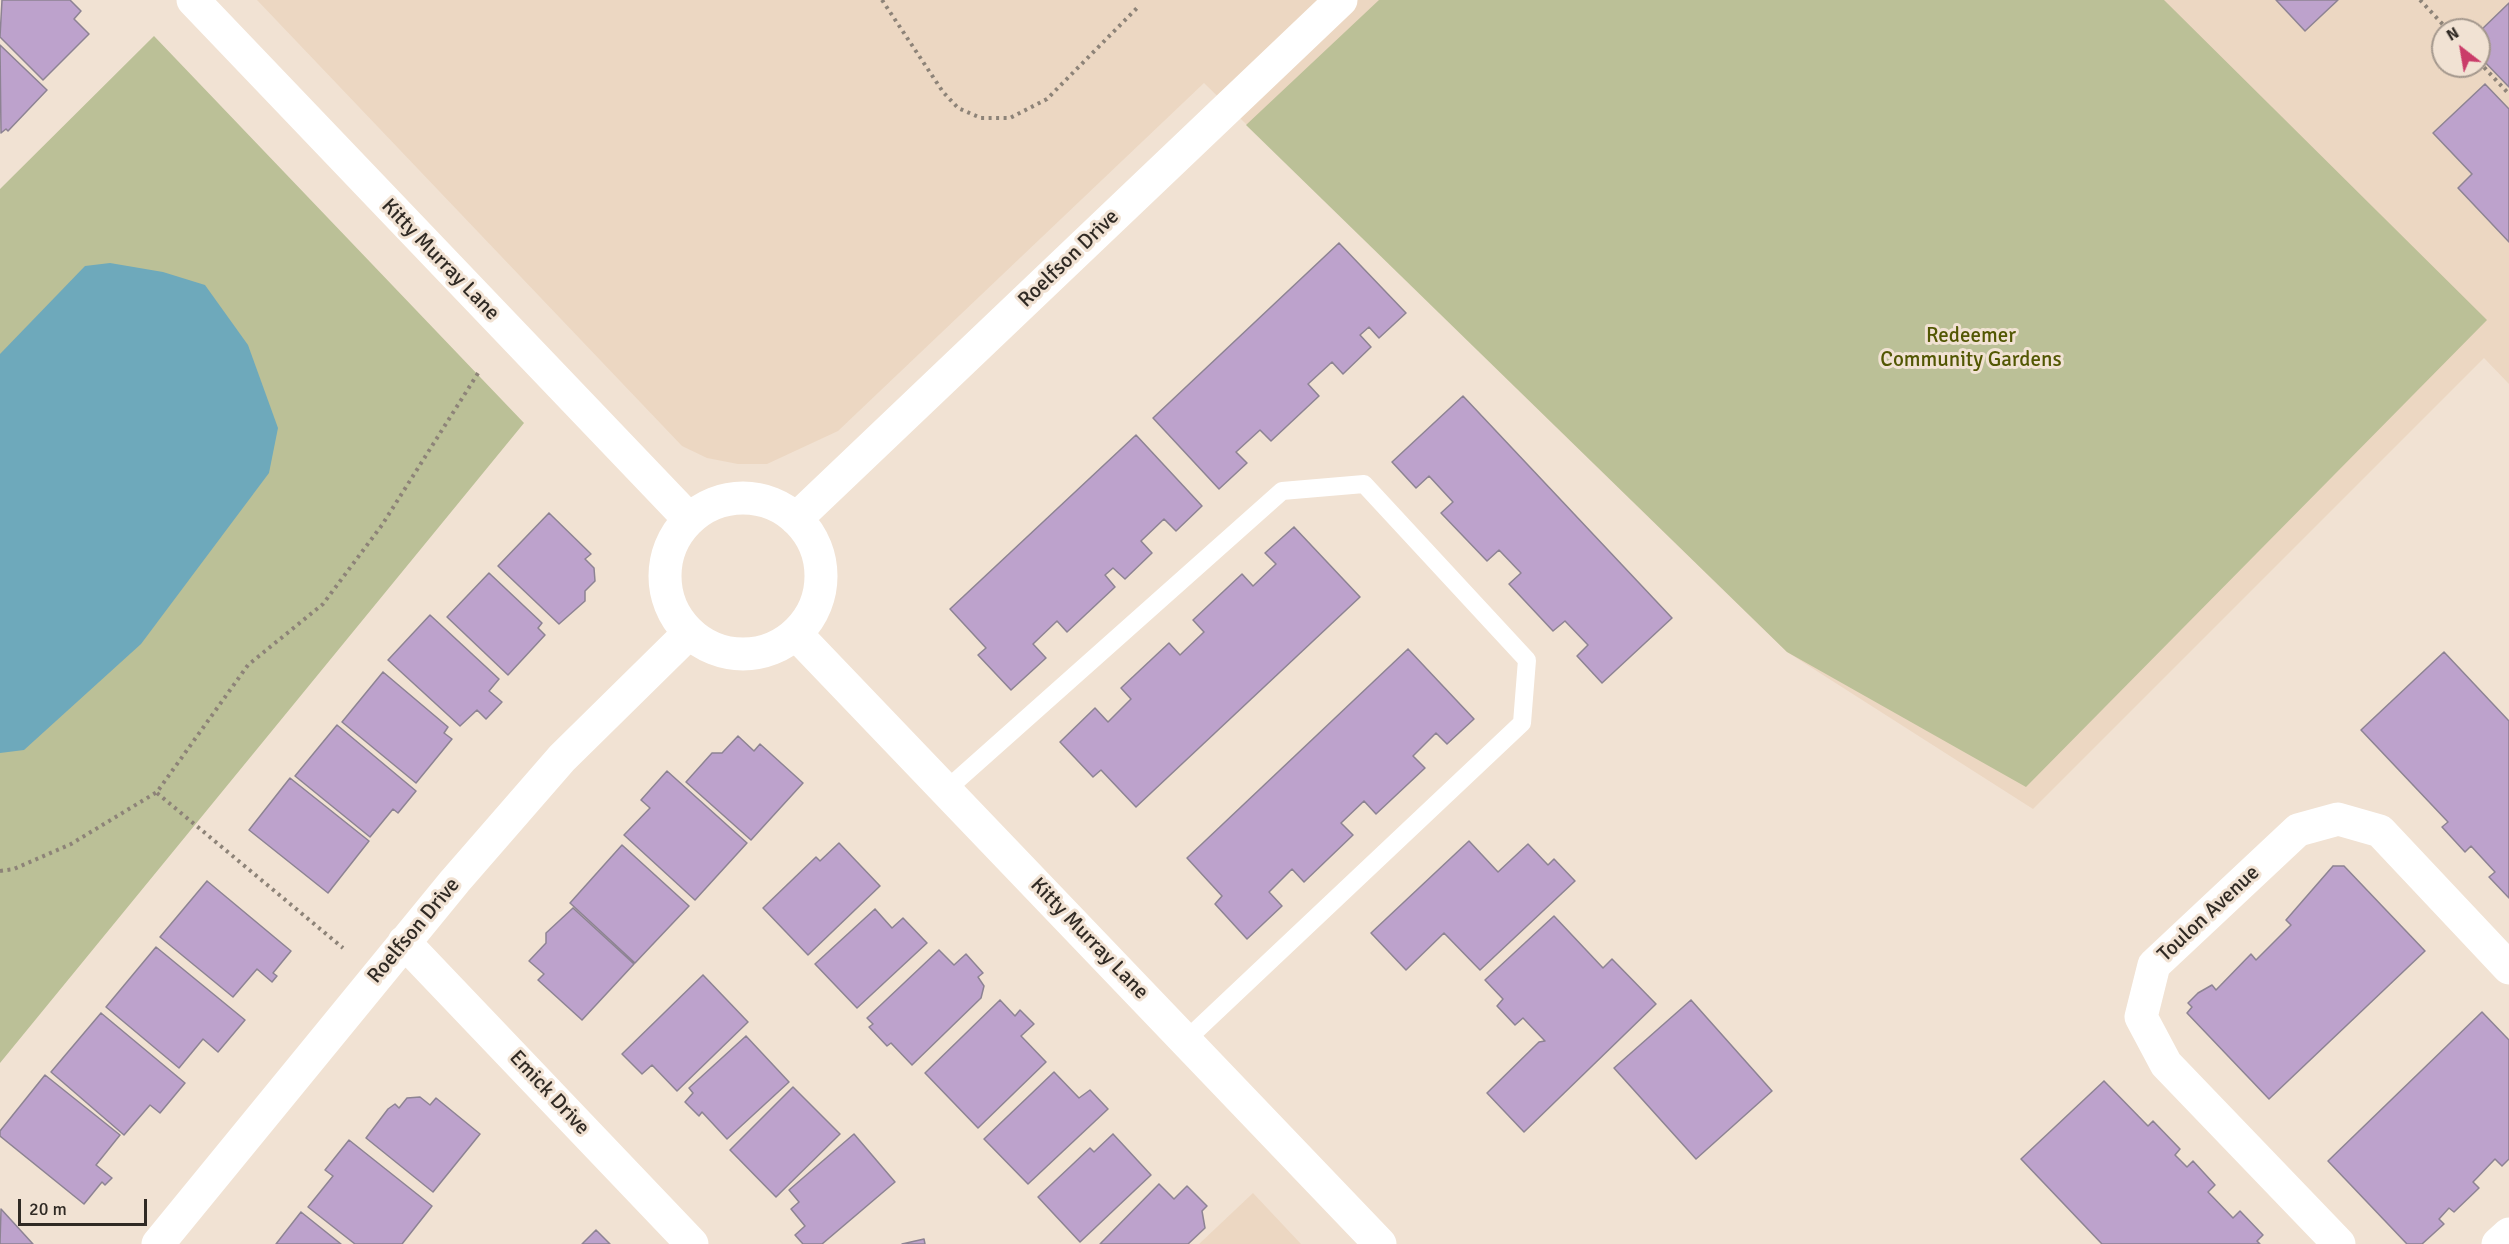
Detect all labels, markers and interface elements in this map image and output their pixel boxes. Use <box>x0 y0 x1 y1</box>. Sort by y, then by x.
north arrow <box>2431 18 2491 78</box>
text: N <box>2443 23 2463 46</box>
street label: Kitty Murray Lane <box>376 194 504 326</box>
street label: Roelfson Drive <box>1013 205 1125 313</box>
park label: Redeemer Community Gardens <box>1880 323 2062 373</box>
street label: Toulon Avenue <box>2153 861 2265 967</box>
street label: Roelfson Drive <box>363 873 465 989</box>
street label: Kitty Murray Lane <box>1025 873 1153 1005</box>
street label: Emick Drive <box>504 1046 594 1140</box>
scale bar <box>21 1187 150 1225</box>
text: 20 m <box>29 1198 67 1220</box>

